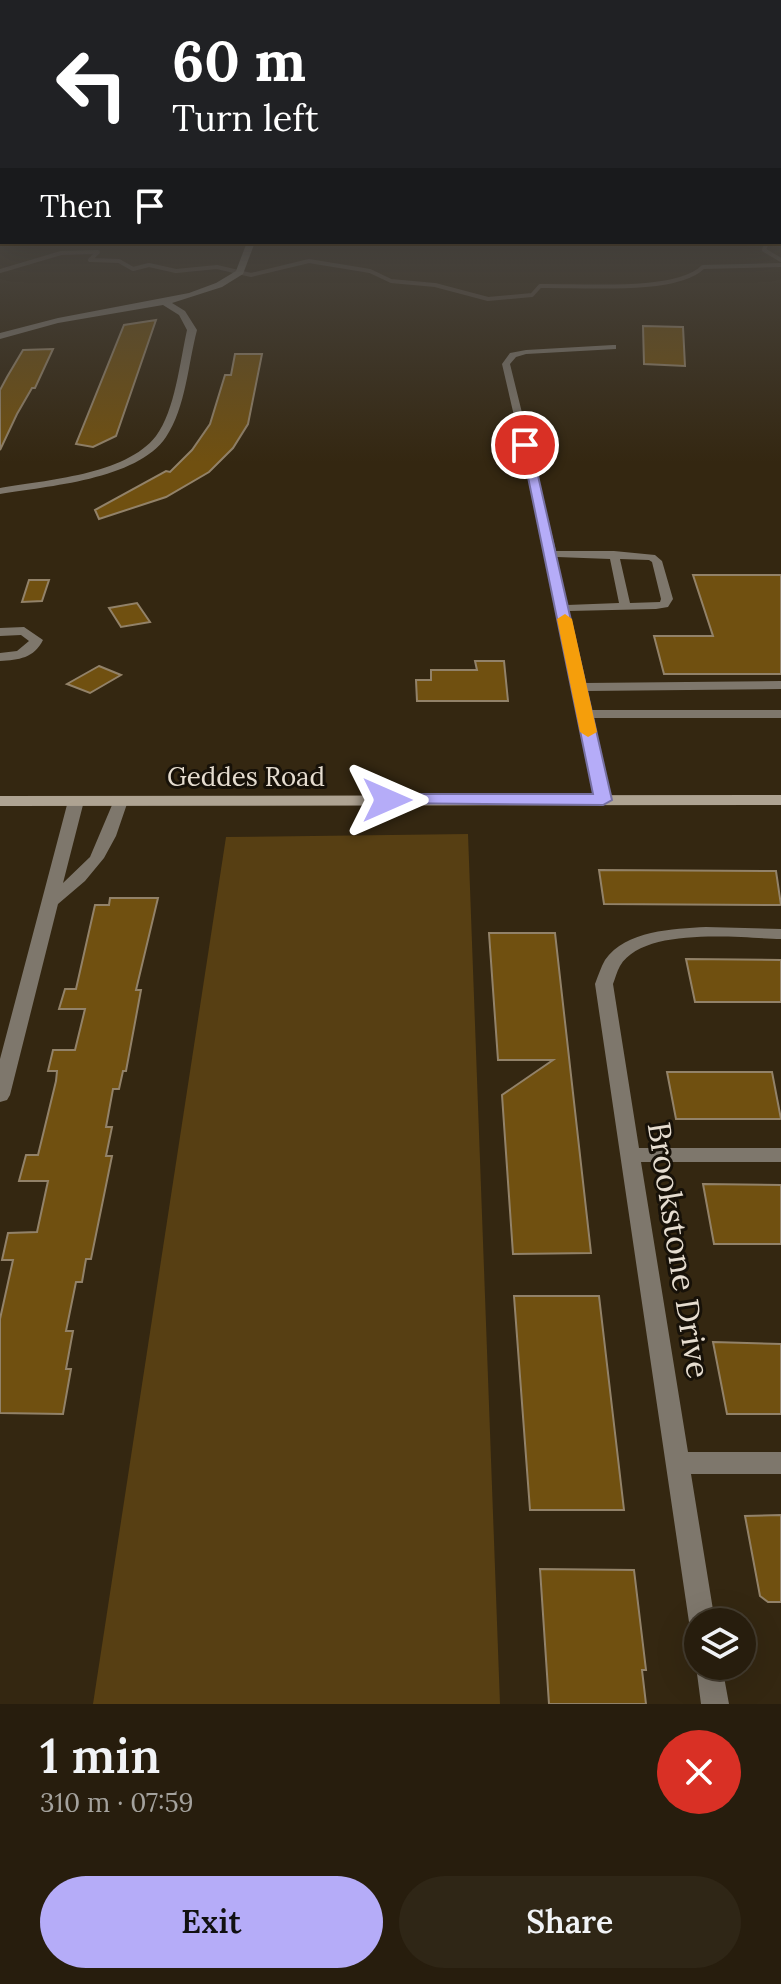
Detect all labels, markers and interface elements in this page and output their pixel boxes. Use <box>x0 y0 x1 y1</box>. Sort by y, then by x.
text: 60 m <box>172 25 306 96</box>
icon: left <box>40 32 144 136</box>
text: Turn left <box>172 95 319 141</box>
icon: arrive <box>128 184 172 228</box>
text: Then <box>40 187 112 225</box>
pin <box>491 411 559 479</box>
icon: arrive <box>503 423 547 467</box>
position arrow <box>345 758 429 842</box>
street label: Geddes Road <box>167 760 325 793</box>
street label: Brookstone Drive <box>638 1119 720 1381</box>
map controls <box>684 1608 756 1680</box>
button: layers <box>684 1608 756 1680</box>
text: 1 min <box>40 1725 160 1786</box>
button: close <box>657 1730 741 1814</box>
text: 310 m · 07:59 <box>40 1786 194 1819</box>
button: Exit <box>40 1876 383 1968</box>
button: Share <box>399 1876 741 1968</box>

